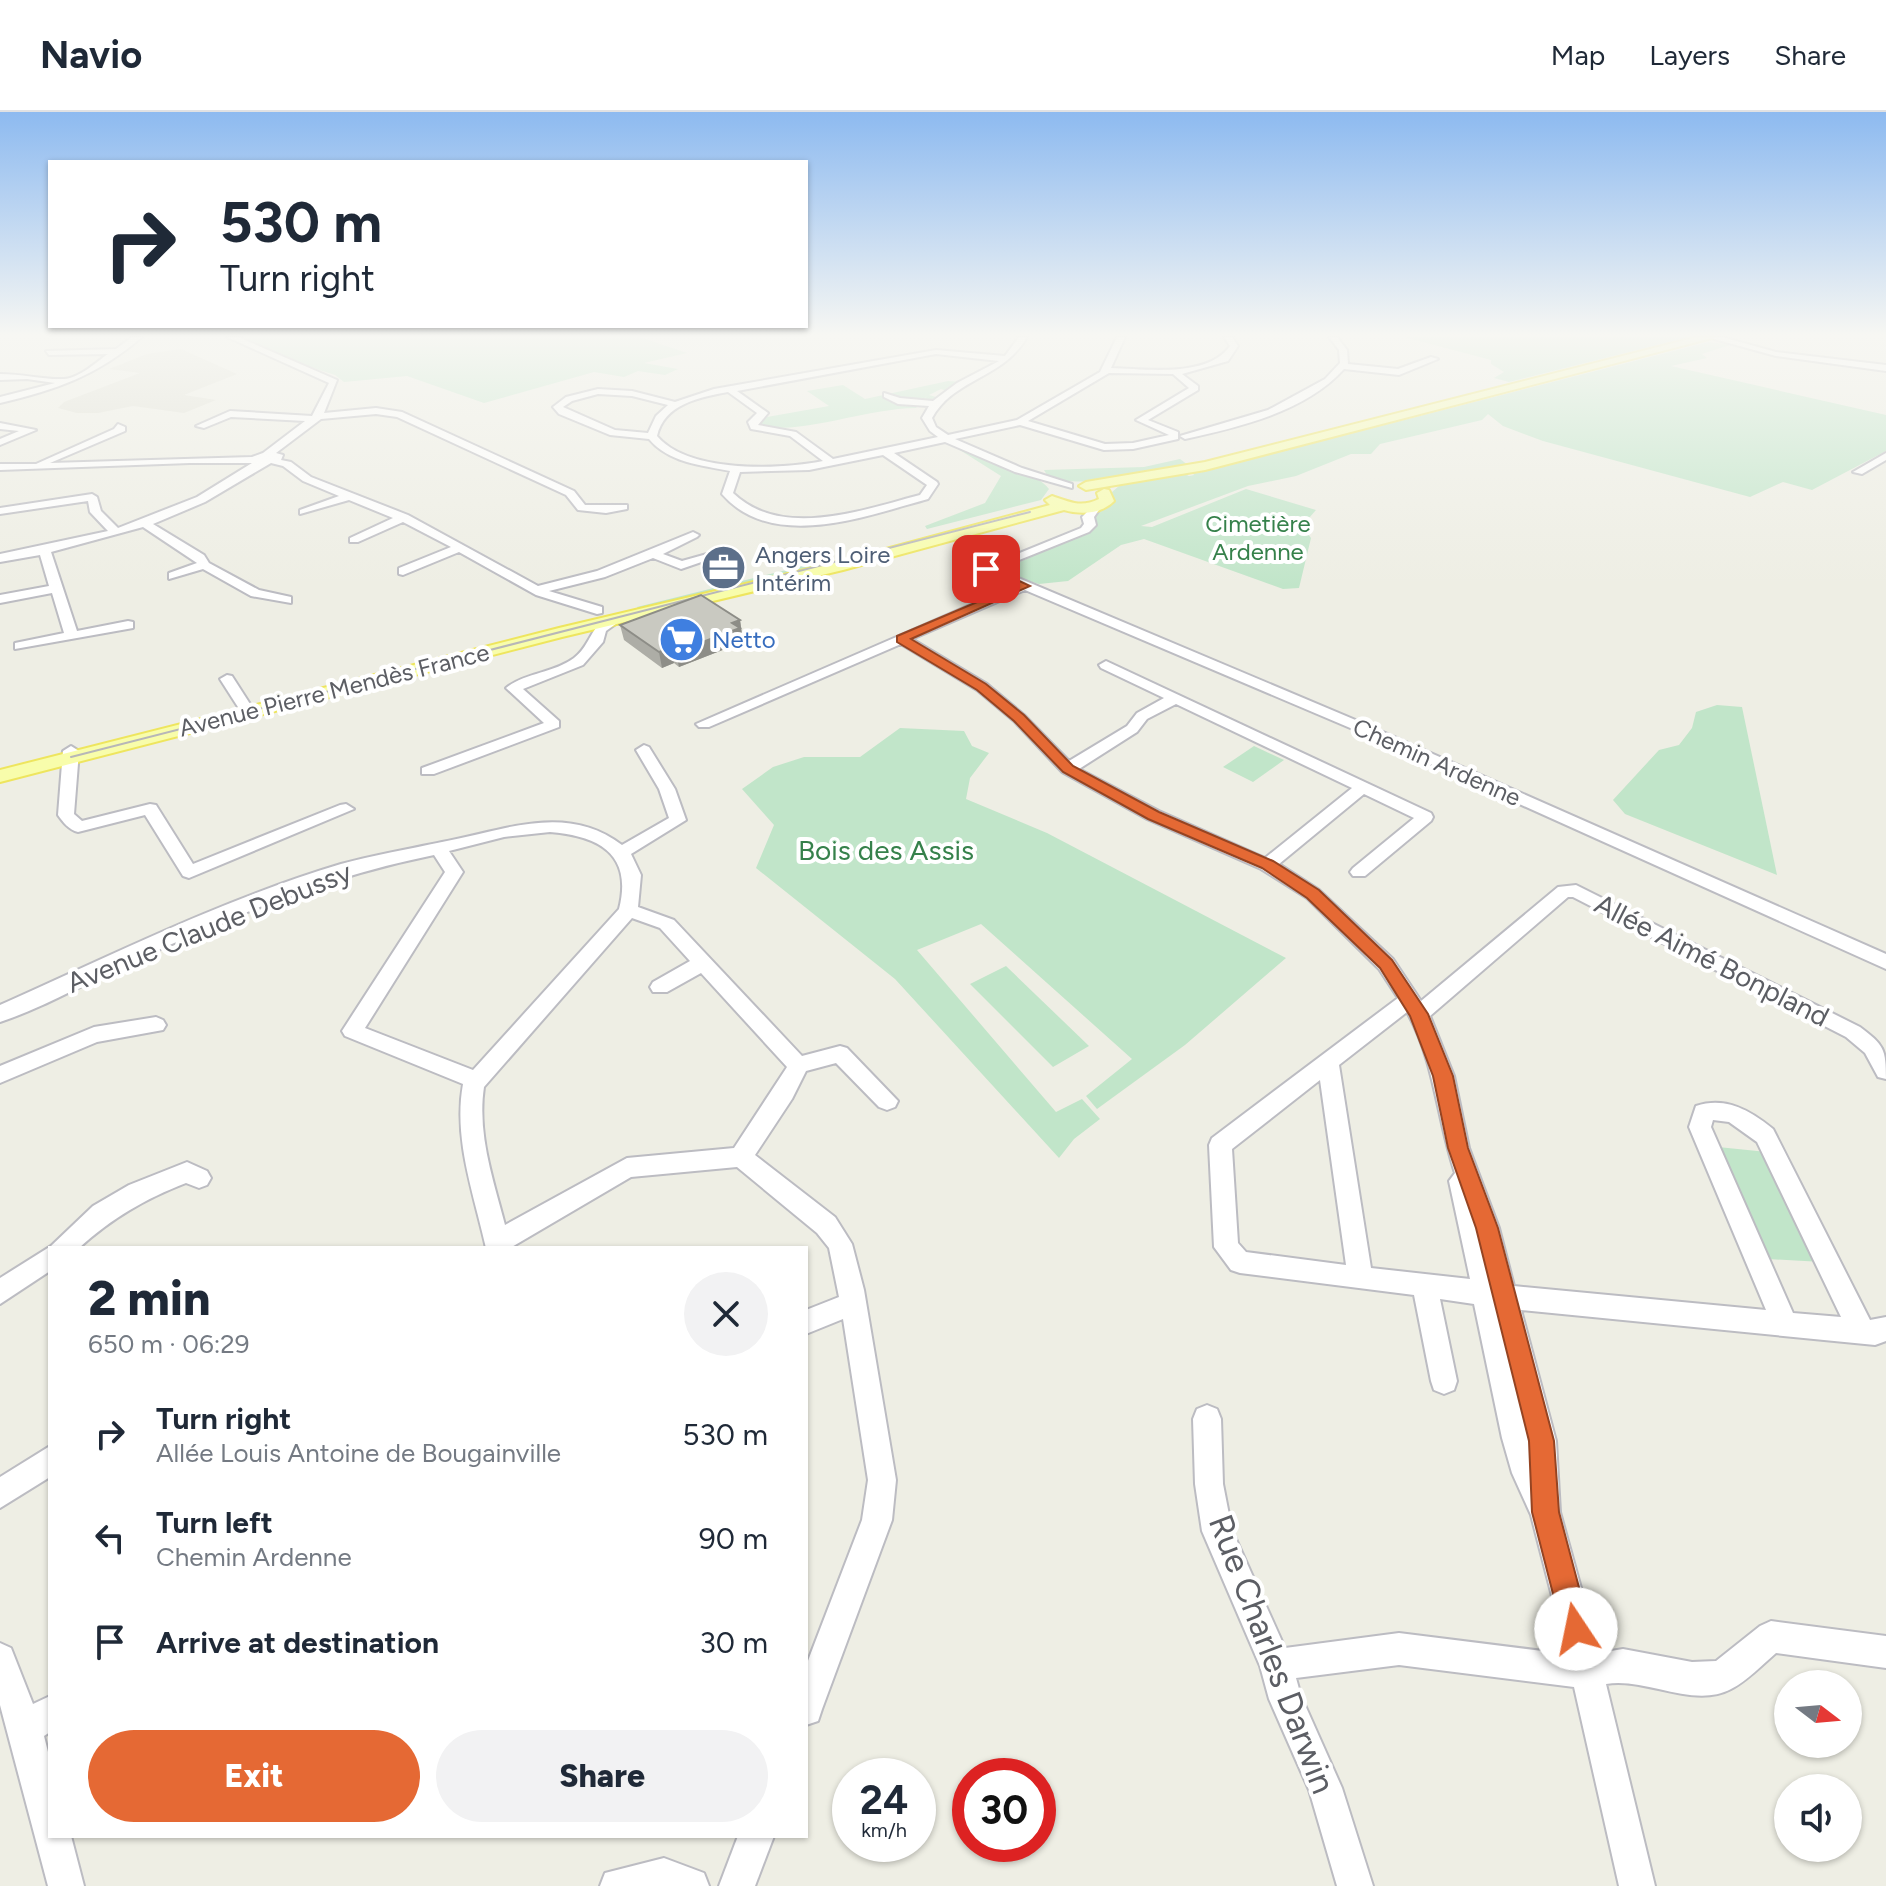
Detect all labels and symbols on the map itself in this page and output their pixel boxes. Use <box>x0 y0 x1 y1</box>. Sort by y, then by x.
park label: Cimetière Ardenne <box>1205 509 1311 566</box>
pin <box>952 535 1020 603</box>
place label: Angers Loire Intérim <box>755 540 890 597</box>
office icon: Angers Loire Intérim <box>700 544 748 592</box>
supermarket icon: Netto <box>657 615 705 663</box>
place label: Netto <box>712 625 776 654</box>
street label: Avenue Pierre Mendès France <box>176 637 492 743</box>
street label: Chemin Ardenne <box>1349 712 1525 812</box>
park label: Bois des Assis <box>798 833 974 867</box>
street label: Avenue Claude Debussy <box>62 854 356 1000</box>
street label: Allée Aimé Bonpland <box>1589 886 1835 1034</box>
street label: Rue Charles Darwin <box>1200 1509 1344 1799</box>
position arrow <box>1534 1587 1618 1671</box>
north arrow <box>1774 1670 1862 1758</box>
speed limit sign: 30 <box>952 1758 1056 1862</box>

